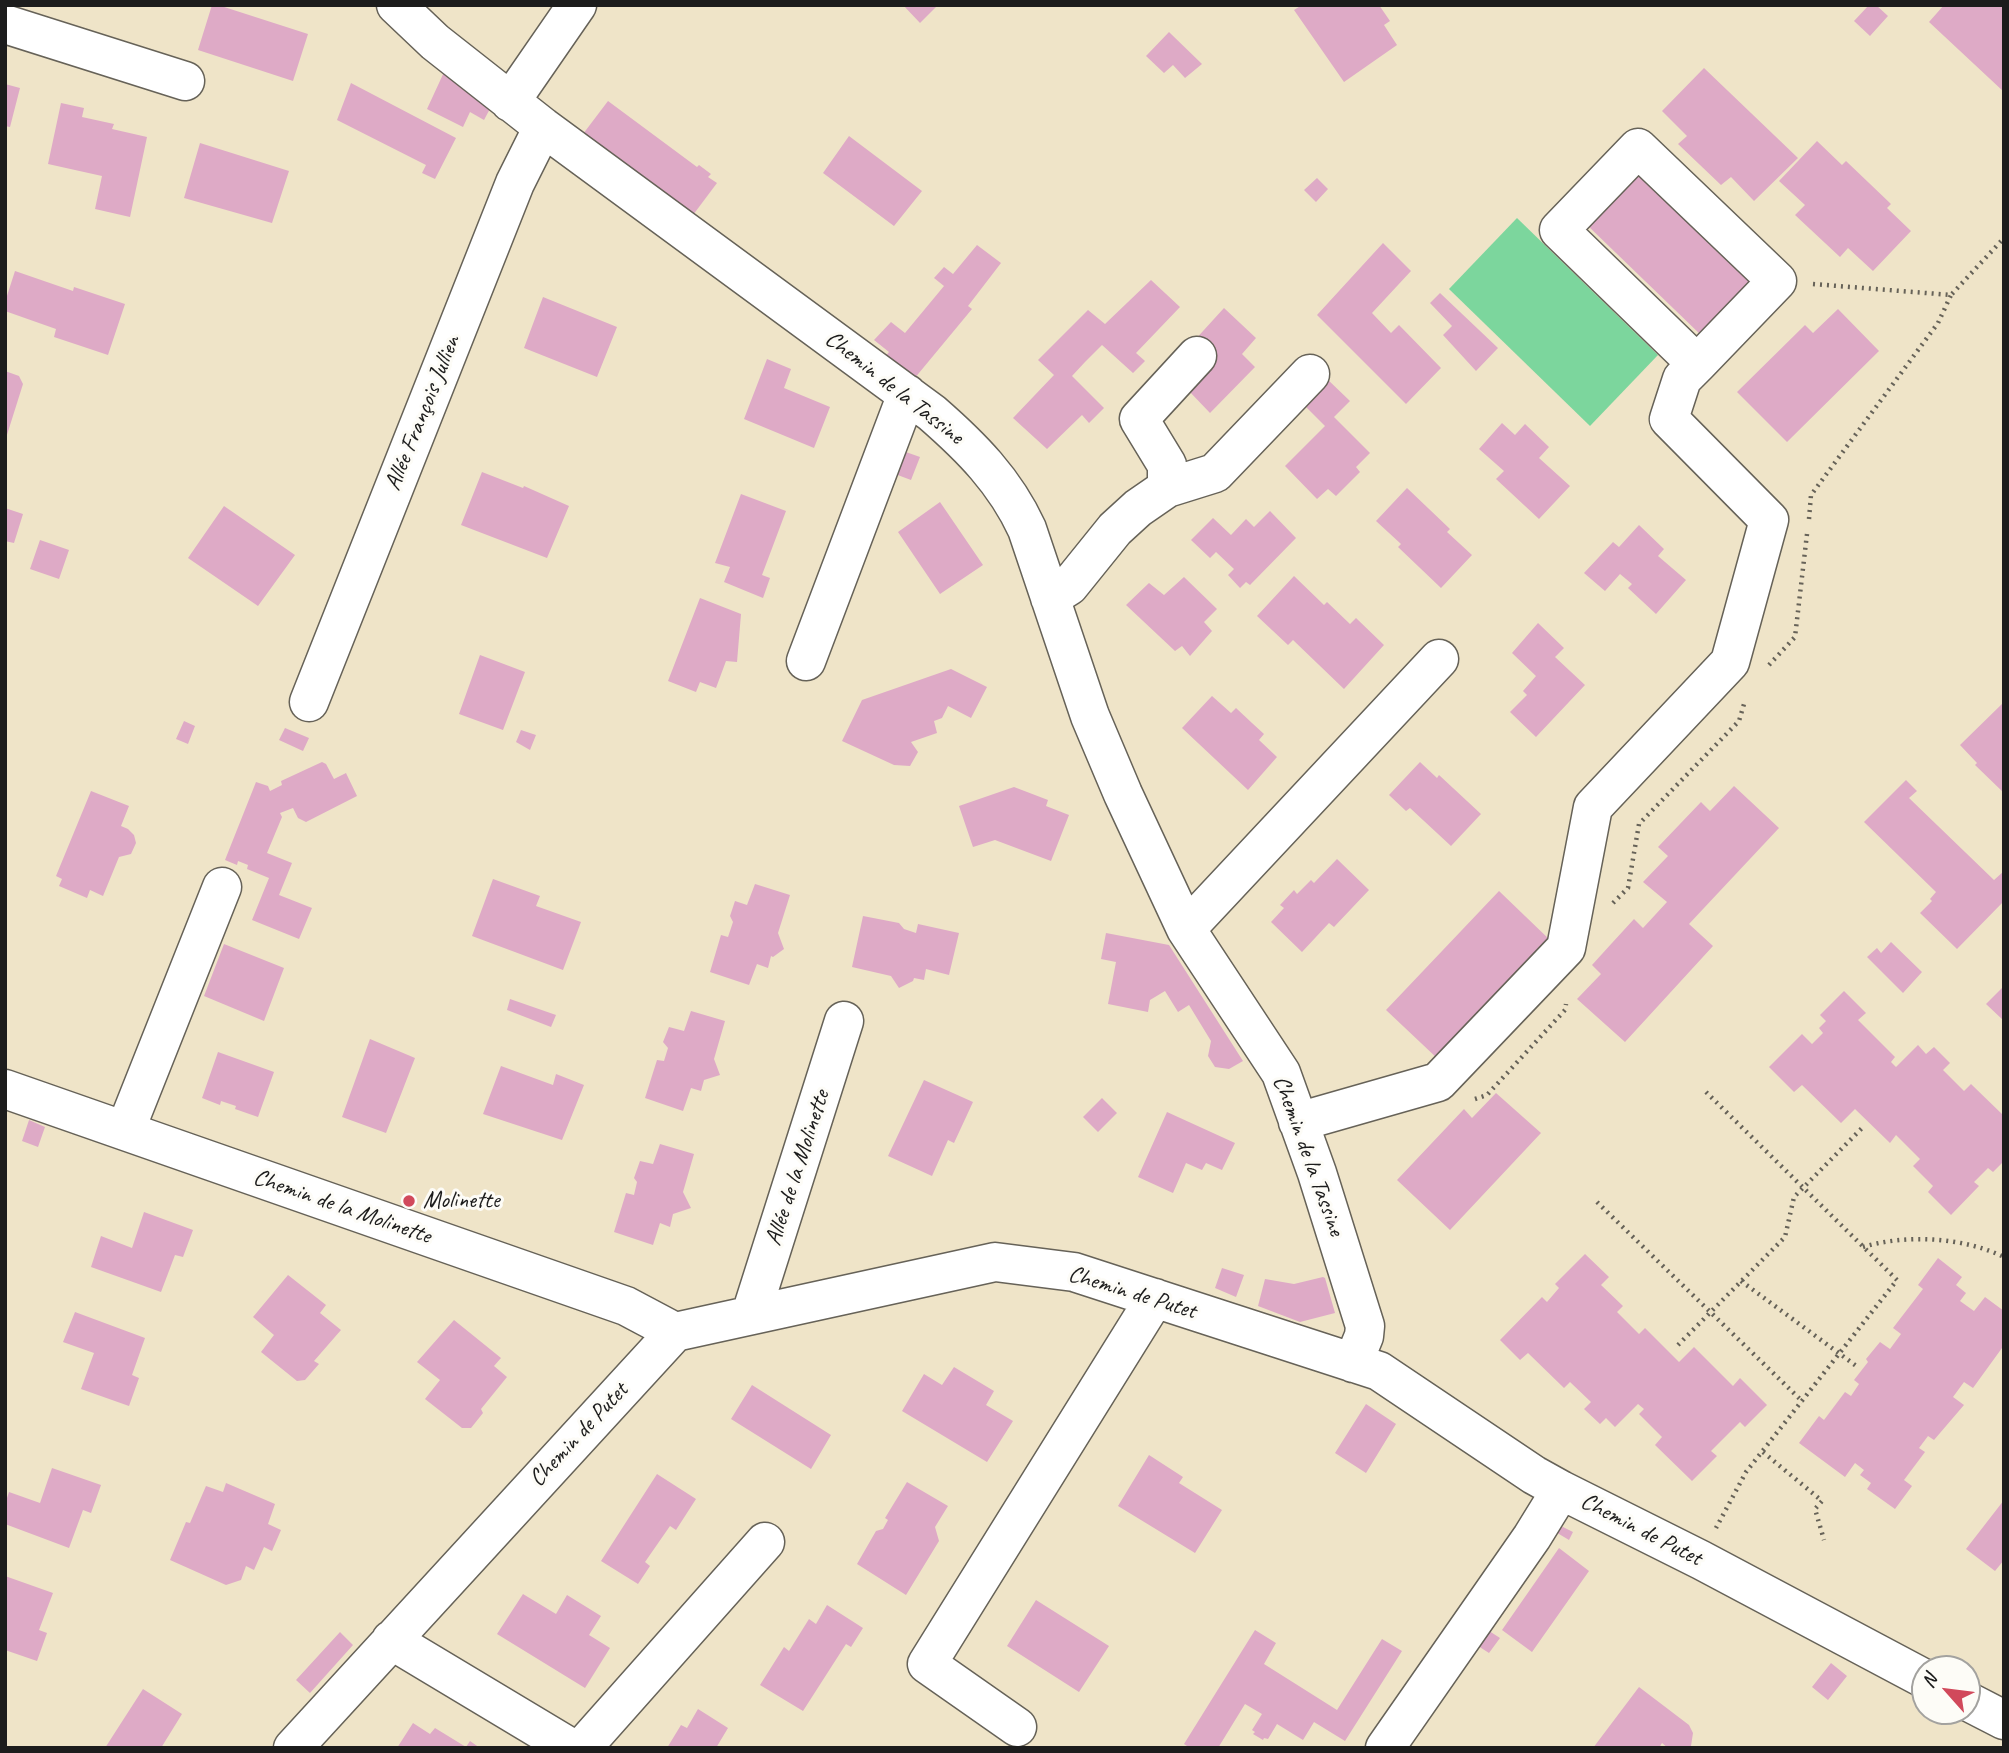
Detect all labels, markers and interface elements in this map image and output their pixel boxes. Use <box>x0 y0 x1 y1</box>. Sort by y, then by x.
street label: Chemin de la Tassine <box>819 325 969 451</box>
street label: Allée François Jullien <box>379 331 467 495</box>
street label: Chemin de la Tassine <box>1266 1072 1350 1240</box>
street label: Allée de la Molinette <box>759 1087 837 1249</box>
street label: Chemin de la Molinette <box>249 1163 435 1251</box>
place label: Molinette <box>423 1187 500 1215</box>
marker: Molinette <box>401 1193 417 1209</box>
street label: Chemin de Putet <box>1065 1260 1199 1326</box>
street label: Chemin de Putet <box>523 1377 635 1493</box>
street label: Chemin de Putet <box>1576 1487 1706 1573</box>
north arrow <box>1911 1655 1981 1725</box>
text: N <box>1916 1670 1943 1692</box>

